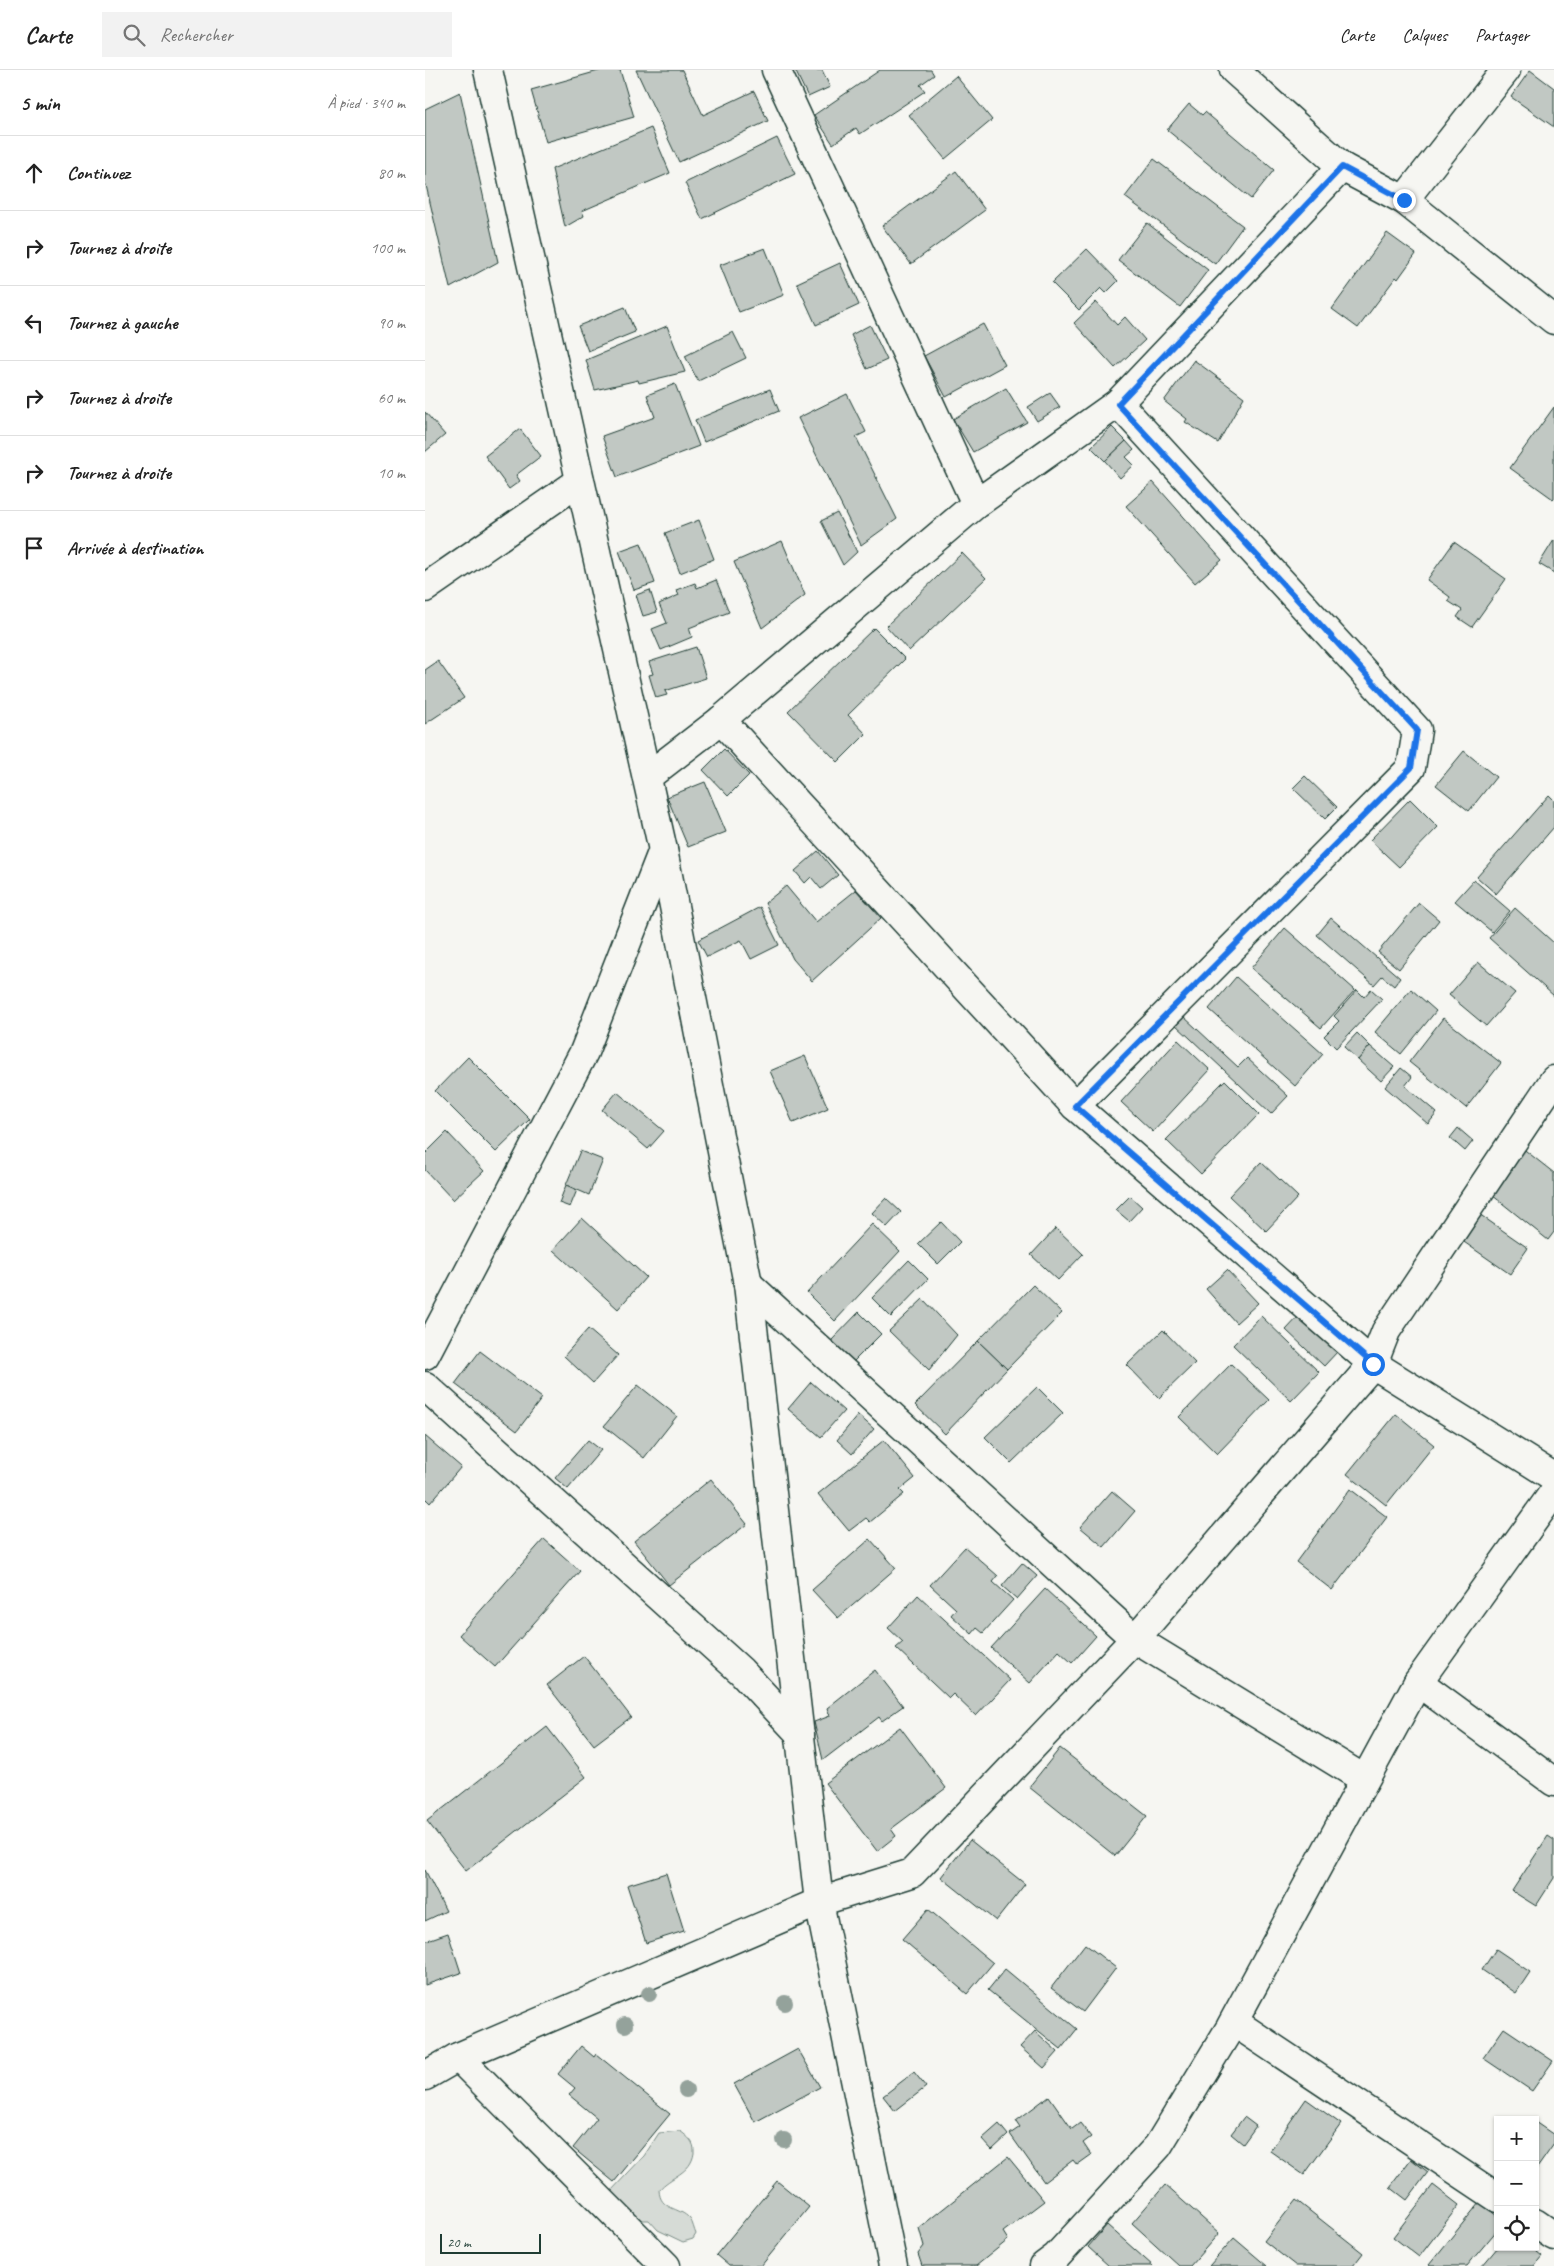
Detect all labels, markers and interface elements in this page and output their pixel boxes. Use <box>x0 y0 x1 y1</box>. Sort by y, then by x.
search box <box>102 12 452 57</box>
text: Carte <box>25 20 72 50</box>
icon: search <box>120 21 148 49</box>
text: Rechercher <box>160 23 233 47</box>
text: Carte <box>1340 24 1374 46</box>
text: Calques <box>1402 24 1447 46</box>
text: Partager <box>1475 24 1529 46</box>
text: 5 min <box>20 90 60 116</box>
text: À pied · 340 m <box>327 93 405 113</box>
icon: ahead <box>20 159 48 187</box>
text: Continuez <box>67 161 130 185</box>
text: 80 m <box>378 163 405 183</box>
route end <box>1393 189 1416 212</box>
icon: right <box>20 234 48 262</box>
text: Tournez à droite <box>67 236 171 260</box>
text: 100 m <box>371 238 405 258</box>
icon: left <box>20 309 48 337</box>
text: Tournez à gauche <box>67 311 178 335</box>
text: 90 m <box>378 313 405 333</box>
icon: right <box>20 384 48 412</box>
text: Tournez à droite <box>67 386 171 410</box>
text: 60 m <box>378 388 405 408</box>
icon: right <box>20 459 48 487</box>
text: Tournez à droite <box>67 461 171 485</box>
text: 10 m <box>378 463 405 483</box>
icon: arrive <box>20 534 48 562</box>
text: Arrivée à destination <box>67 536 203 560</box>
route start <box>1362 1353 1385 1376</box>
map controls <box>1494 2116 1539 2251</box>
button: + <box>1494 2116 1539 2161</box>
button: − <box>1494 2161 1539 2206</box>
button: locate <box>1494 2206 1539 2251</box>
scale bar <box>440 2231 541 2254</box>
text: 20 m <box>447 2234 471 2251</box>

